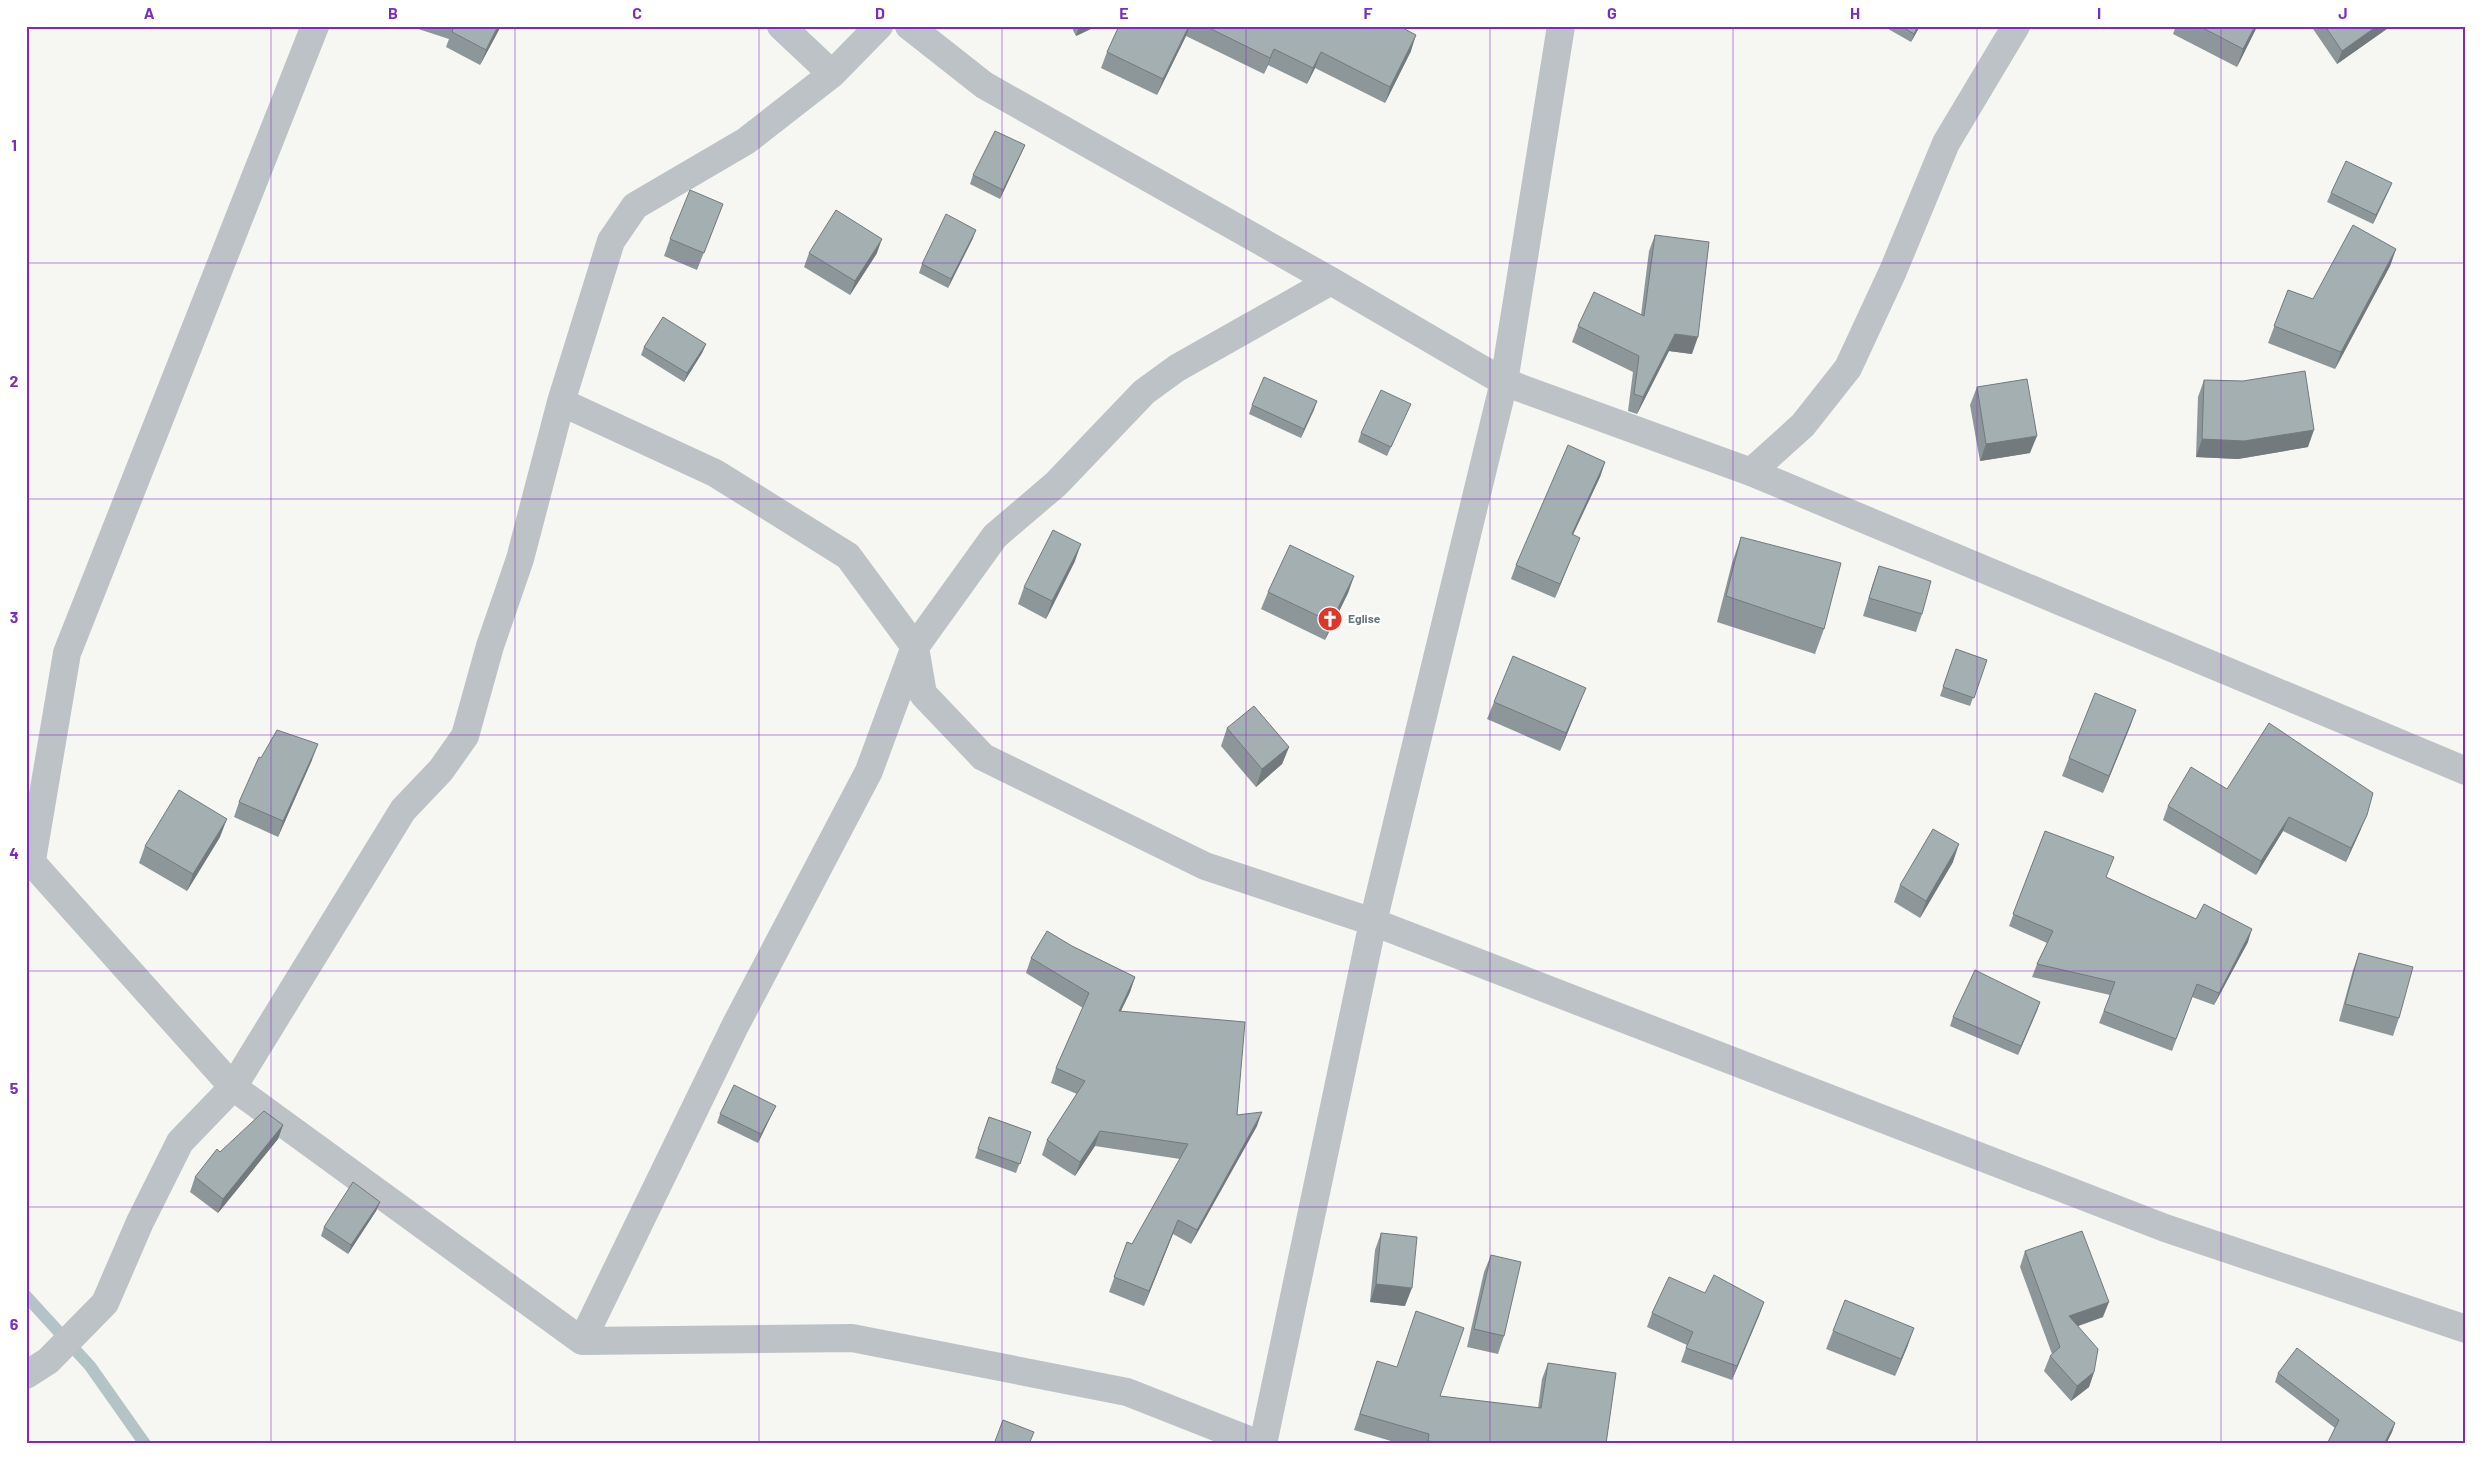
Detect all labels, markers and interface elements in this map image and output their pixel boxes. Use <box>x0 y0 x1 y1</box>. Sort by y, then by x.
text: A <box>144 3 155 22</box>
text: B <box>388 3 398 22</box>
text: C <box>632 3 642 22</box>
text: D <box>875 3 885 22</box>
text: E <box>1119 3 1129 22</box>
text: F <box>1364 3 1373 22</box>
text: G <box>1607 3 1617 22</box>
text: H <box>1850 3 1860 22</box>
text: I <box>2097 3 2101 22</box>
text: J <box>2338 3 2348 22</box>
text: 1 <box>11 135 17 154</box>
text: 2 <box>10 371 19 390</box>
church icon: Eglise <box>1317 606 1343 632</box>
text: 3 <box>10 607 18 626</box>
place label: Eglise <box>1348 611 1381 625</box>
text: 4 <box>9 843 19 862</box>
text: 5 <box>10 1078 19 1097</box>
text: 6 <box>10 1314 19 1333</box>

